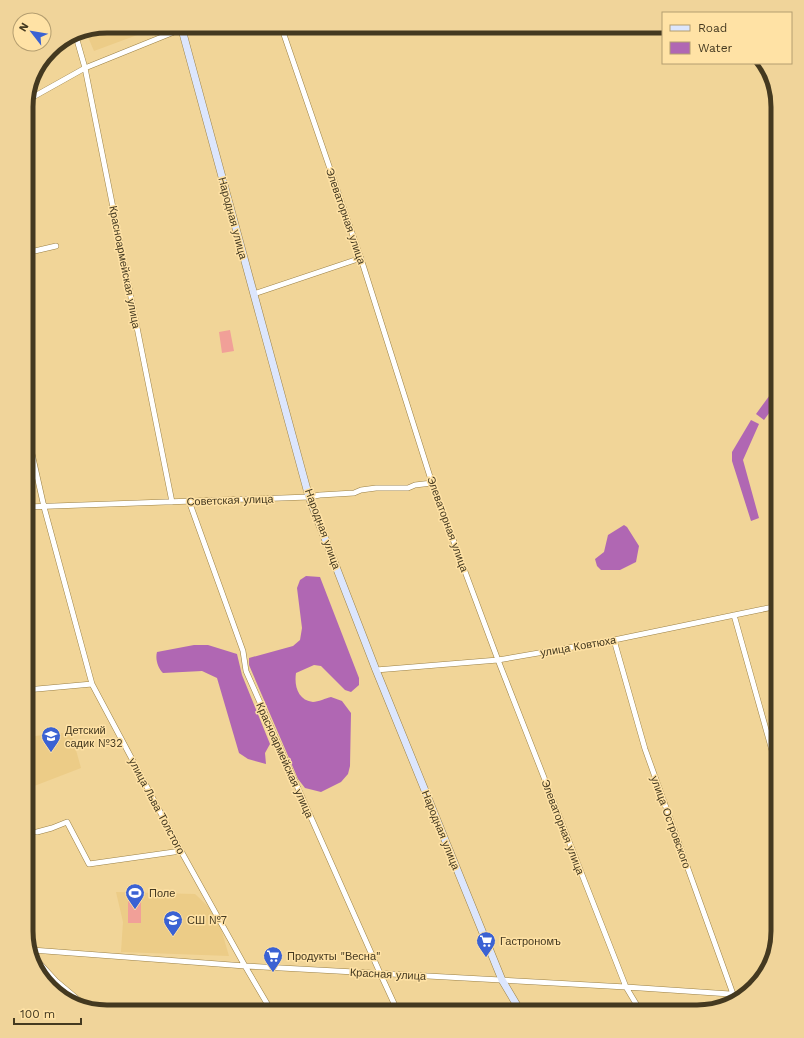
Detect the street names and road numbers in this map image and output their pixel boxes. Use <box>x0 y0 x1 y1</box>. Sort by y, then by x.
street label: Элеваторная улица <box>323 166 368 267</box>
street label: Народная улица <box>215 176 250 262</box>
street label: Красноармейская улица <box>106 204 143 331</box>
street label: Элеваторная улица <box>424 475 471 575</box>
street label: Народная улица <box>302 487 343 572</box>
street label: Советская улица <box>186 492 275 509</box>
street label: улица Ковтюха <box>539 633 618 660</box>
street label: Красноармейская улица <box>253 700 316 821</box>
street label: улица Льва Толстого <box>126 756 187 857</box>
street label: улица Островского <box>648 774 693 870</box>
street label: Элеваторная улица <box>538 778 587 877</box>
street label: Народная улица <box>419 789 463 873</box>
street label: Красная улица <box>350 966 427 983</box>

